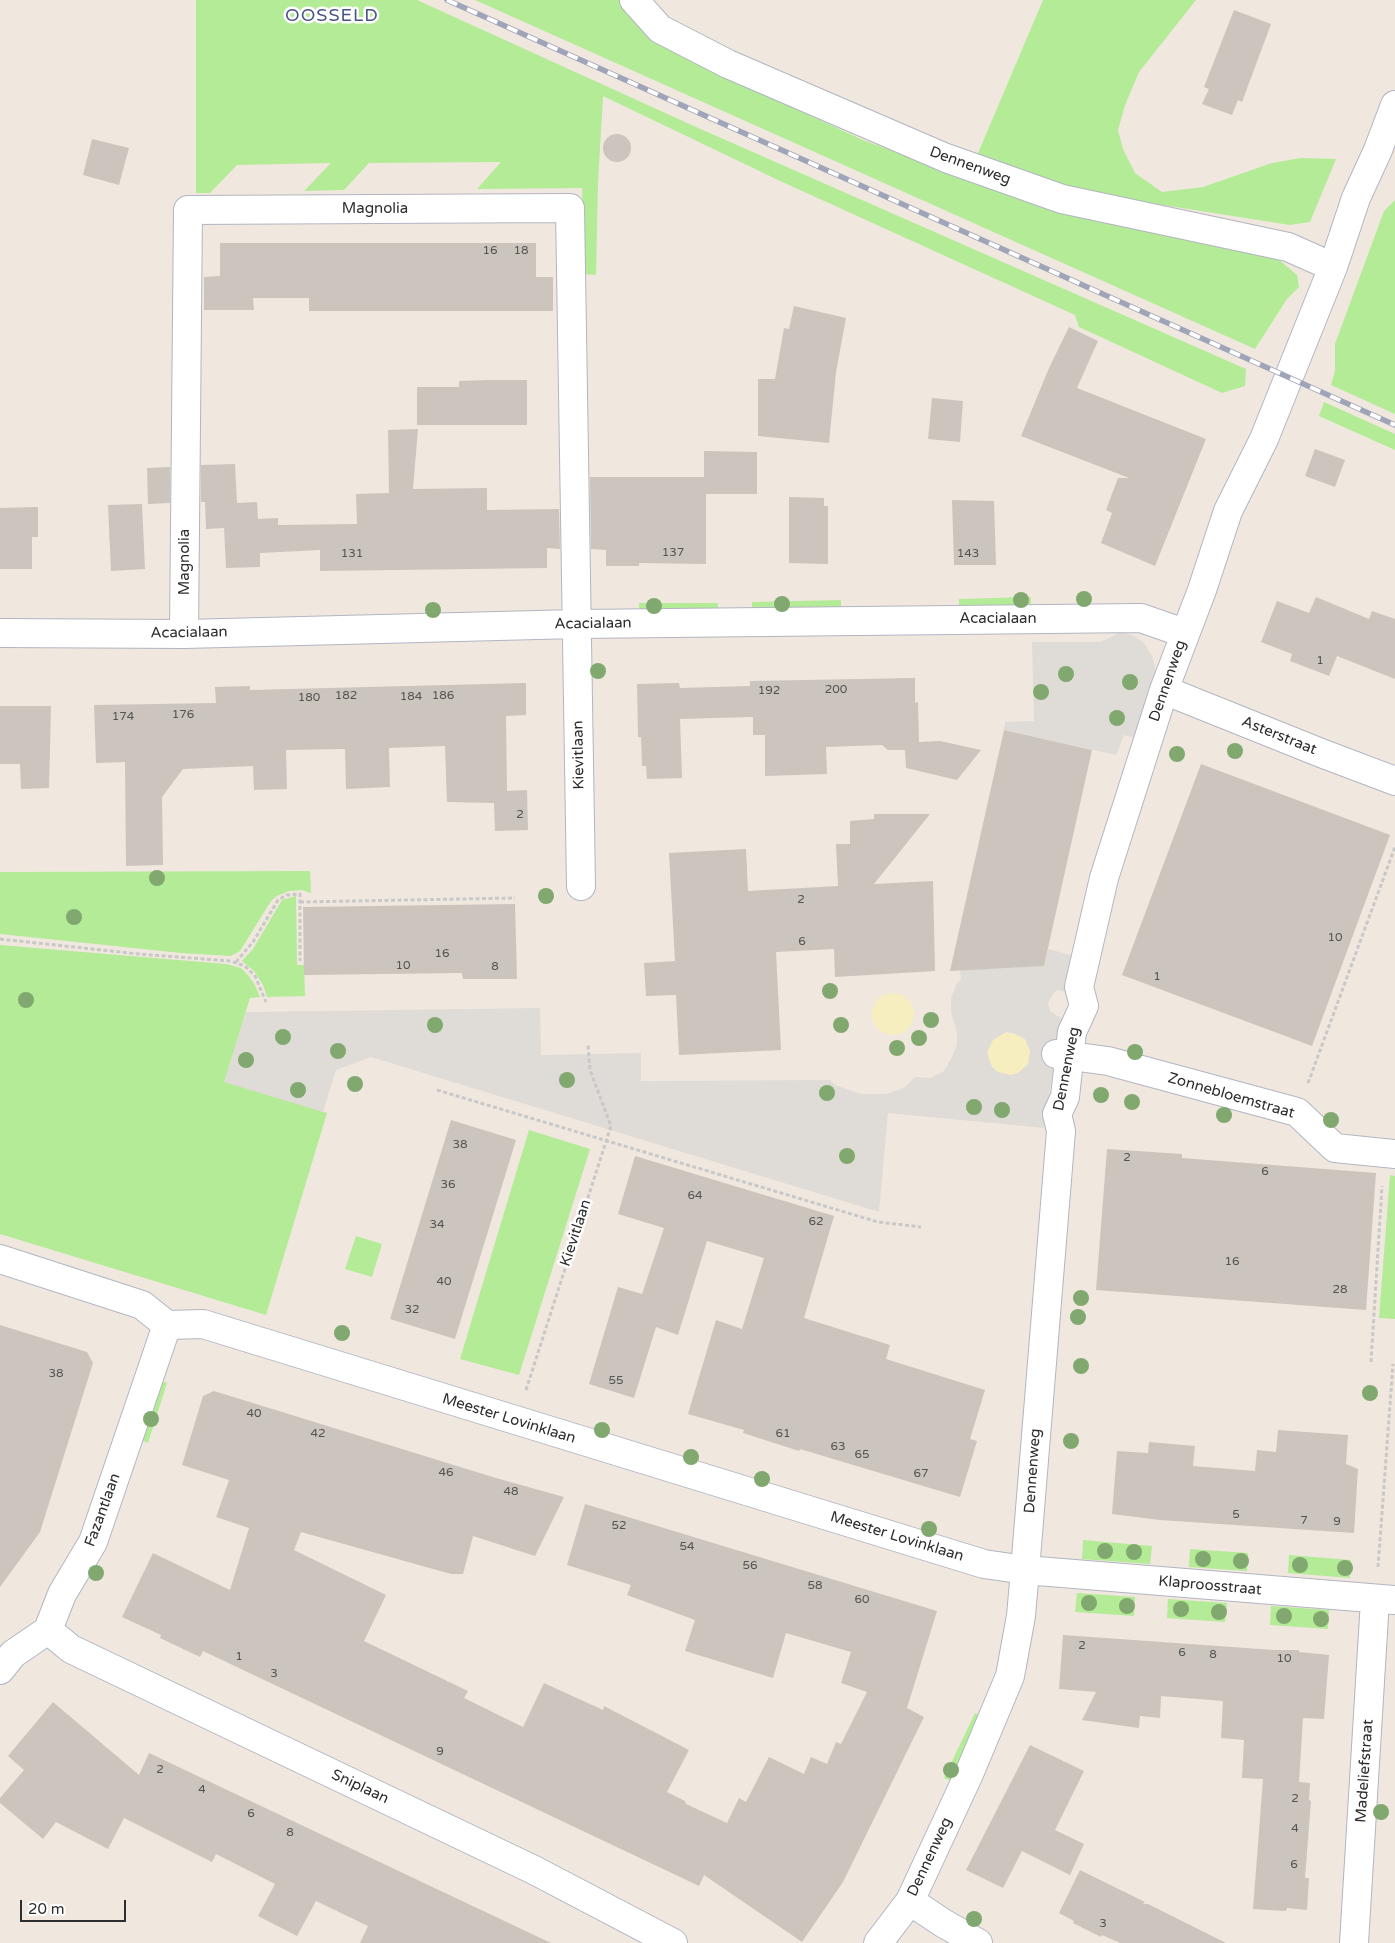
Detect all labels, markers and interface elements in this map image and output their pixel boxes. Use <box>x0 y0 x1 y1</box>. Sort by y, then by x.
district label: OOSSELD <box>284 5 380 27</box>
street label: Dennenweg <box>927 143 1013 189</box>
street label: Magnolia <box>342 200 408 218</box>
house number: 16 <box>482 244 498 258</box>
house number: 18 <box>513 244 529 258</box>
street label: Magnolia <box>176 529 194 595</box>
house number: 137 <box>662 546 684 560</box>
house number: 131 <box>341 547 363 561</box>
house number: 143 <box>957 547 979 561</box>
street label: Acacialaan <box>959 610 1037 628</box>
street label: Acacialaan <box>554 614 632 634</box>
street label: Acacialaan <box>150 623 228 643</box>
street label: Dennenweg <box>1146 638 1190 724</box>
house number: 1 <box>1316 654 1324 668</box>
house number: 200 <box>825 683 847 697</box>
house number: 192 <box>758 684 780 698</box>
house number: 182 <box>335 689 357 703</box>
house number: 186 <box>432 689 454 703</box>
house number: 184 <box>400 690 422 704</box>
house number: 180 <box>298 691 320 705</box>
house number: 176 <box>172 708 194 722</box>
house number: 174 <box>112 710 134 724</box>
street label: Asterstraat <box>1239 713 1319 759</box>
street label: Kievitlaan <box>569 720 589 790</box>
house number: 2 <box>516 808 524 822</box>
house number: 2 <box>797 893 805 907</box>
house number: 10 <box>1327 931 1343 945</box>
house number: 6 <box>798 935 806 949</box>
house number: 16 <box>434 947 450 961</box>
house number: 10 <box>395 959 411 973</box>
house number: 8 <box>491 960 499 974</box>
house number: 1 <box>1153 970 1161 984</box>
street label: Dennenweg <box>1050 1026 1084 1112</box>
street label: Zonnebloemstraat <box>1166 1069 1296 1123</box>
house number: 38 <box>452 1138 468 1152</box>
house number: 2 <box>1123 1151 1131 1165</box>
house number: 6 <box>1261 1165 1269 1179</box>
house number: 36 <box>440 1178 456 1192</box>
house number: 64 <box>687 1189 703 1203</box>
street label: Kievitlaan <box>557 1197 595 1269</box>
house number: 62 <box>808 1215 824 1229</box>
house number: 34 <box>429 1218 445 1232</box>
house number: 16 <box>1224 1255 1240 1269</box>
house number: 40 <box>436 1275 452 1289</box>
house number: 28 <box>1332 1283 1348 1297</box>
house number: 32 <box>404 1303 420 1317</box>
house number: 38 <box>48 1367 64 1381</box>
house number: 55 <box>608 1374 624 1388</box>
street label: Meester Lovinklaan <box>440 1390 578 1448</box>
house number: 40 <box>246 1407 262 1421</box>
house number: 42 <box>310 1427 326 1441</box>
house number: 61 <box>775 1427 791 1441</box>
street label: Dennenweg <box>1021 1428 1045 1514</box>
house number: 63 <box>830 1440 846 1454</box>
house number: 65 <box>854 1448 870 1462</box>
house number: 46 <box>438 1466 454 1480</box>
house number: 67 <box>913 1467 929 1481</box>
street label: Fazantlaan <box>81 1471 125 1549</box>
house number: 48 <box>503 1485 519 1499</box>
street label: Meester Lovinklaan <box>828 1508 966 1566</box>
house number: 5 <box>1232 1508 1240 1522</box>
house number: 7 <box>1300 1514 1308 1528</box>
house number: 9 <box>1333 1515 1341 1529</box>
house number: 52 <box>611 1519 627 1533</box>
house number: 54 <box>679 1540 695 1554</box>
house number: 56 <box>742 1559 758 1573</box>
street label: Klaproosstraat <box>1158 1573 1262 1599</box>
house number: 58 <box>807 1579 823 1593</box>
house number: 60 <box>854 1593 870 1607</box>
house number: 2 <box>1078 1639 1086 1653</box>
house number: 6 <box>1178 1646 1186 1660</box>
house number: 8 <box>1209 1648 1217 1662</box>
house number: 1 <box>235 1650 243 1664</box>
house number: 10 <box>1276 1652 1292 1666</box>
house number: 3 <box>270 1667 278 1681</box>
street label: Madeliefstraat <box>1352 1719 1378 1823</box>
house number: 9 <box>436 1745 444 1759</box>
house number: 2 <box>156 1763 164 1777</box>
street label: Sniplaan <box>328 1766 392 1808</box>
house number: 4 <box>198 1783 206 1797</box>
house number: 2 <box>1291 1792 1299 1806</box>
house number: 6 <box>247 1807 255 1821</box>
street label: Dennenweg <box>904 1815 956 1899</box>
house number: 4 <box>1291 1822 1299 1836</box>
house number: 8 <box>286 1826 294 1840</box>
house number: 6 <box>1290 1858 1298 1872</box>
scale bar <box>22 1890 129 1922</box>
text: 20 m <box>28 1900 65 1918</box>
house number: 3 <box>1099 1917 1107 1931</box>

